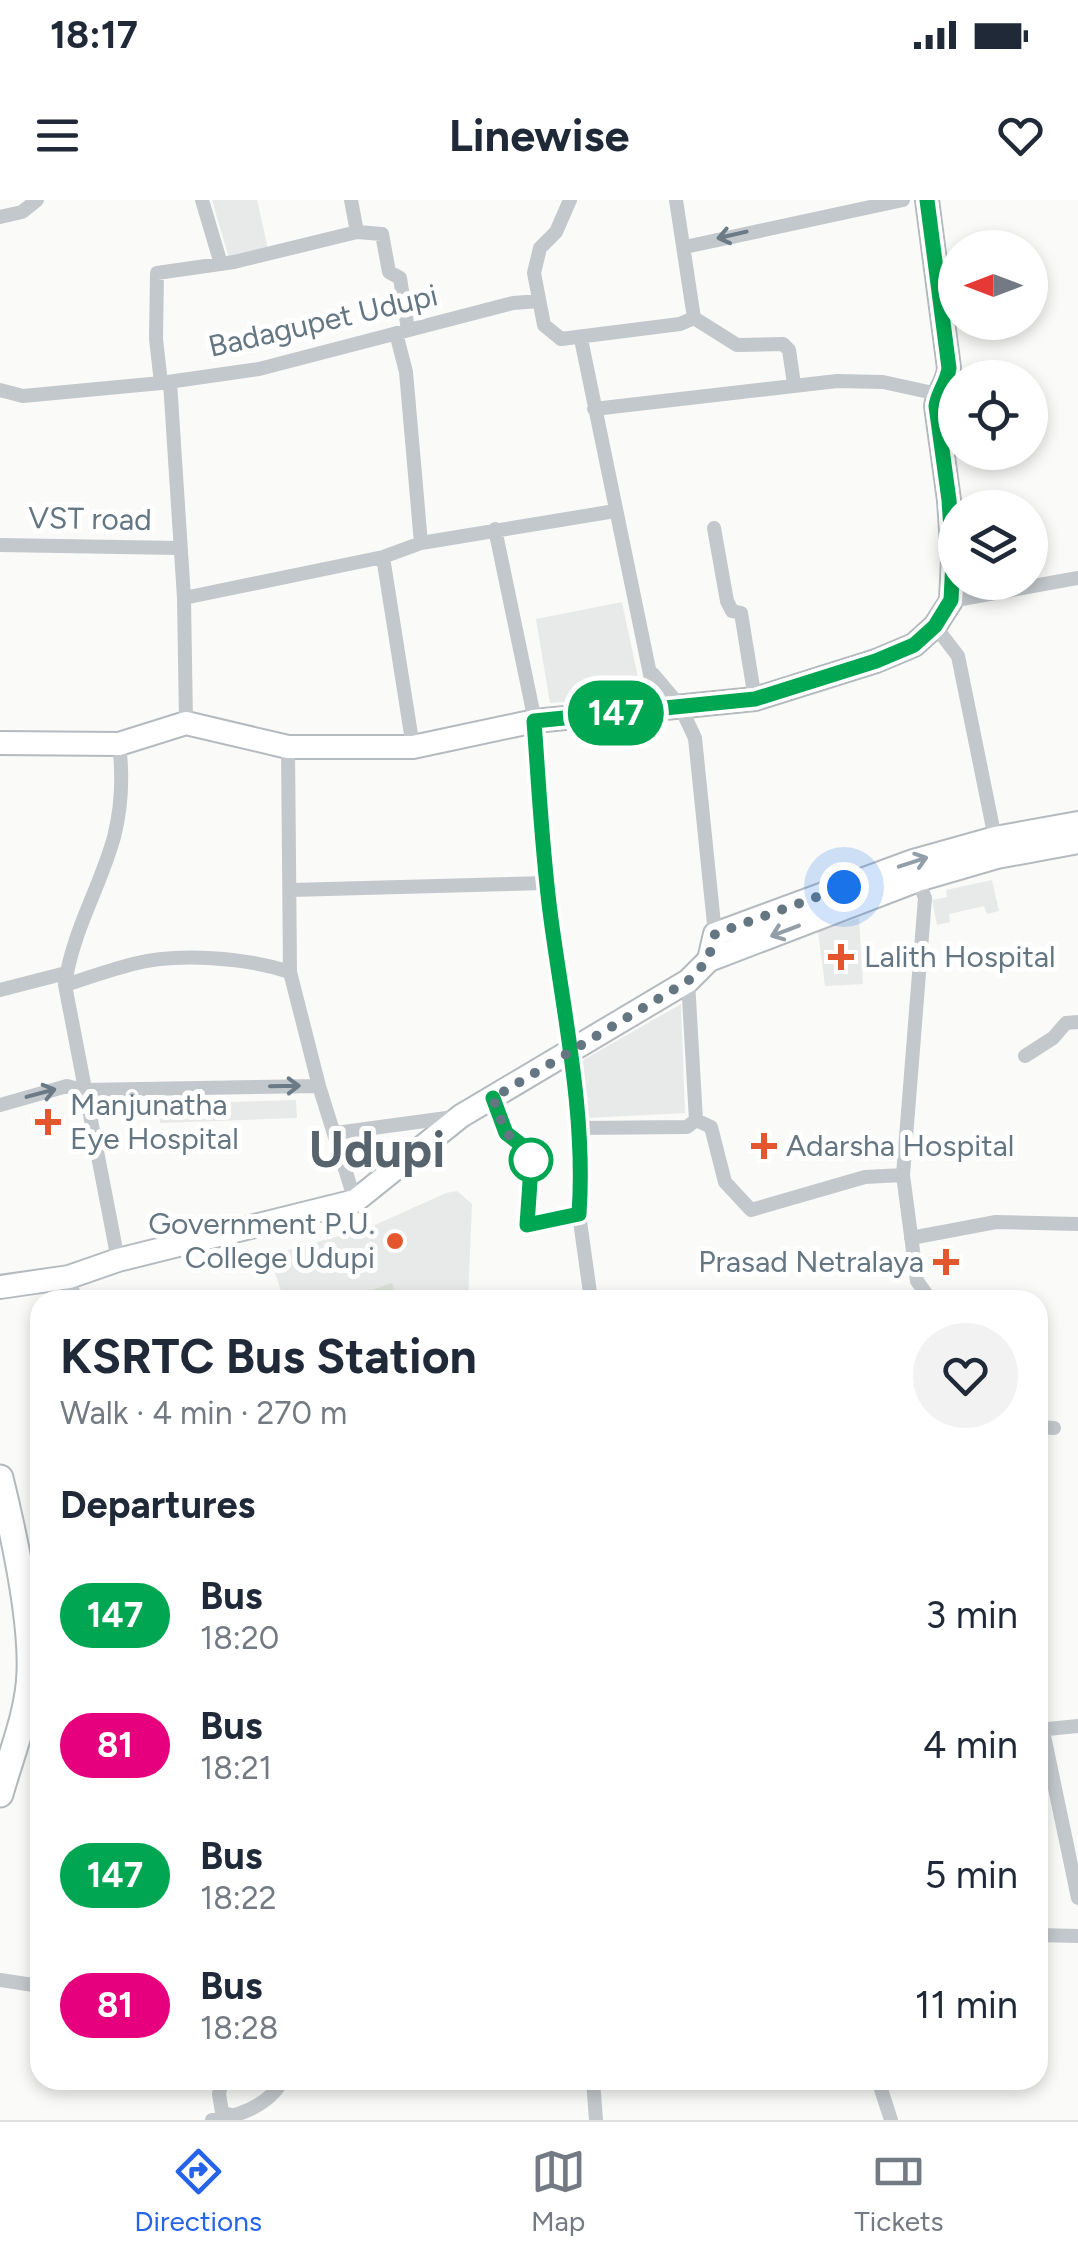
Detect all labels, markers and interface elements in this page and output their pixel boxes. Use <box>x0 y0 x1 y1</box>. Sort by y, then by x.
text: 18:17 <box>50 12 138 58</box>
icon: menu <box>30 108 85 163</box>
text: Linewise <box>449 108 629 162</box>
icon: heart <box>993 108 1048 163</box>
one-way arrow <box>717 227 749 245</box>
north arrow <box>938 230 1048 340</box>
map controls <box>938 230 1048 600</box>
street label: Badagupet Udupi <box>205 276 441 365</box>
button: locate <box>938 360 1048 470</box>
button: layers <box>938 490 1048 600</box>
street label: VST road <box>28 499 152 538</box>
line badge: 147 <box>558 680 674 746</box>
text: 147 <box>588 692 644 734</box>
one-way arrow <box>897 852 928 870</box>
your location <box>819 862 869 912</box>
one-way arrow <box>770 923 801 941</box>
place label: Lalith Hospital <box>864 938 1056 975</box>
marker: Lalith Hospital <box>828 944 854 970</box>
one-way arrow <box>269 1077 301 1096</box>
one-way arrow <box>25 1083 57 1102</box>
place label: Manjunatha Eye Hospital <box>70 1086 239 1157</box>
marker: Manjunatha Eye Hospital <box>35 1109 61 1135</box>
district label: Udupi <box>309 1119 445 1180</box>
place label: Adarsha Hospital <box>786 1127 1014 1164</box>
marker: Adarsha Hospital <box>751 1133 777 1159</box>
unlabelled marker <box>510 1139 552 1181</box>
place label: Government P.U. College Udupi <box>148 1205 375 1276</box>
marker: Government P.U. College Udupi <box>384 1230 406 1252</box>
place label: Prasad Netralaya <box>698 1243 924 1280</box>
marker: Prasad Netralaya <box>933 1249 959 1275</box>
button: heart <box>913 1323 1018 1428</box>
text: KSRTC Bus Station <box>60 1327 477 1385</box>
text: Walk · 4 min · 270 m <box>60 1394 347 1432</box>
text: Departures <box>60 1482 255 1528</box>
text: Bus <box>200 1573 263 1619</box>
text: 3 min <box>926 1592 1018 1638</box>
text: 147 <box>87 1594 143 1636</box>
text: 18:20 <box>200 1619 279 1657</box>
text: Bus <box>200 1703 263 1749</box>
text: 4 min <box>923 1722 1018 1768</box>
text: 81 <box>97 1724 133 1766</box>
text: 18:21 <box>200 1749 272 1787</box>
text: Bus <box>200 1833 263 1879</box>
text: 5 min <box>924 1852 1018 1898</box>
text: 147 <box>87 1854 143 1896</box>
text: 18:22 <box>200 1879 277 1917</box>
text: Bus <box>200 1963 263 2009</box>
text: 11 min <box>915 1982 1018 2028</box>
text: 81 <box>97 1984 133 2026</box>
text: 18:28 <box>200 2009 279 2047</box>
tab: Directions <box>134 2144 262 2238</box>
tab: Map <box>531 2144 586 2238</box>
tab: Tickets <box>854 2144 944 2238</box>

